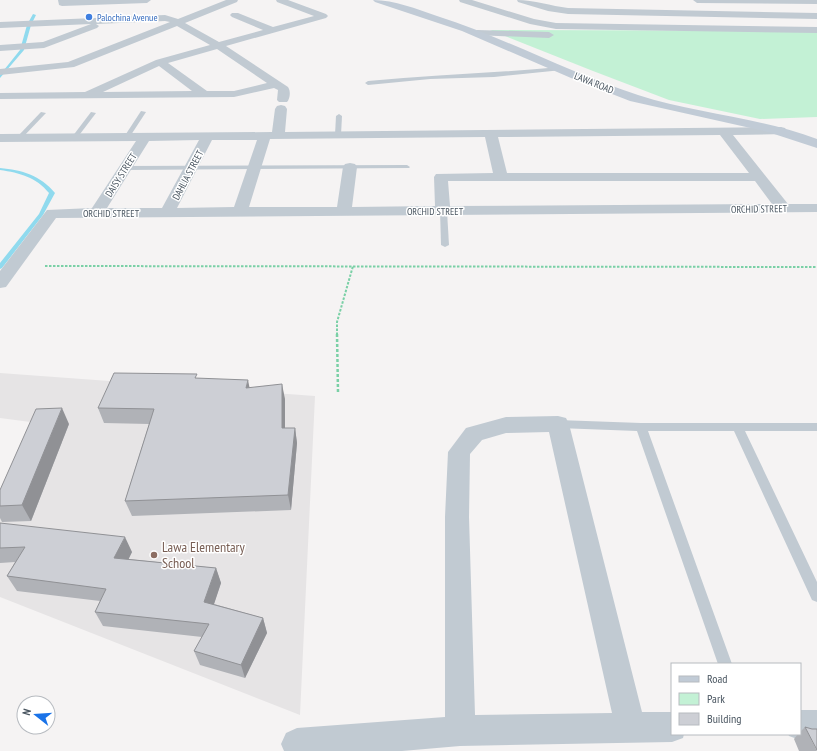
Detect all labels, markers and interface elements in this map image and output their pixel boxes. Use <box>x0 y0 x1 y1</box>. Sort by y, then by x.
place label: Palochina Avenue <box>97 11 158 24</box>
marker: Palochina Avenue <box>84 12 94 22</box>
street label: LAWA ROAD <box>572 69 616 97</box>
street label: DAHLIA STREET <box>169 147 207 202</box>
street label: DAISY STREET <box>102 150 140 199</box>
street label: ORCHID STREET <box>731 202 788 216</box>
street label: ORCHID STREET <box>407 205 464 218</box>
street label: ORCHID STREET <box>83 207 140 220</box>
place label: Lawa Elementary School <box>162 538 245 572</box>
marker: Lawa Elementary School <box>149 550 159 560</box>
legend <box>671 663 801 735</box>
text: Road <box>707 671 727 686</box>
text: Park <box>707 691 725 706</box>
north arrow <box>16 695 56 735</box>
text: N <box>19 707 34 717</box>
text: Building <box>707 711 742 726</box>

